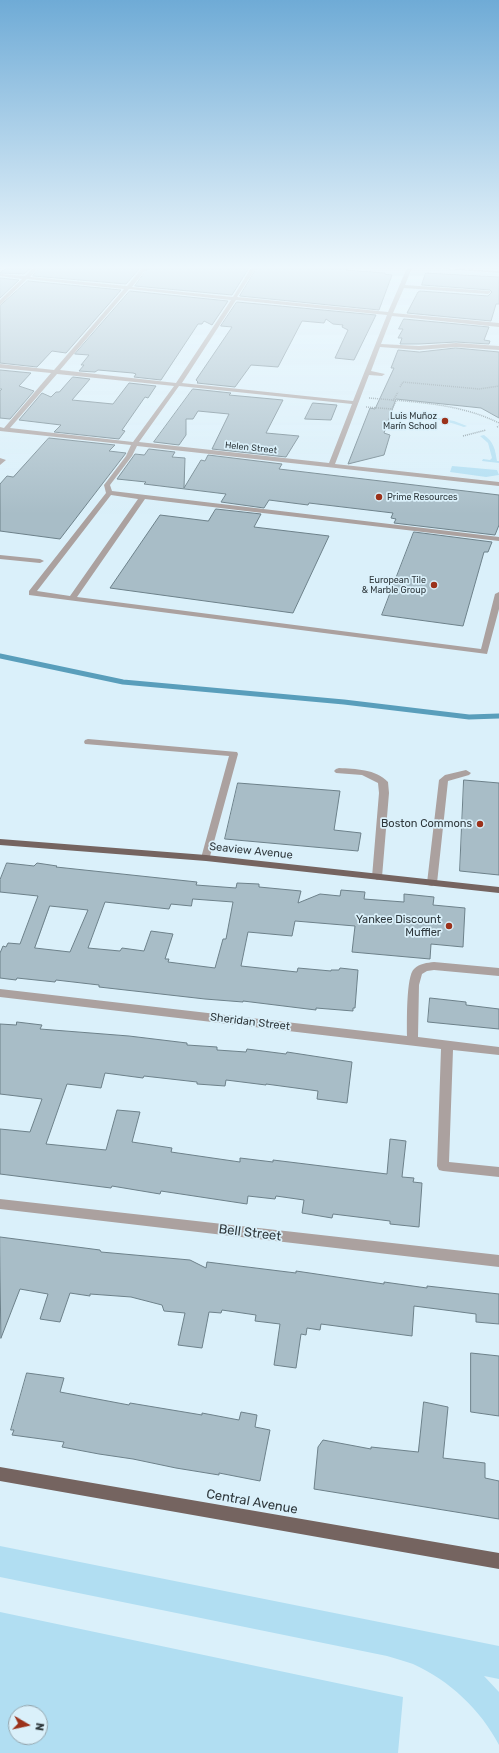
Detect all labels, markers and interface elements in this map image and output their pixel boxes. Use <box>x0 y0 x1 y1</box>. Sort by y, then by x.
place label: Luis Muñoz Marín School <box>383 411 437 432</box>
marker: Luis Muñoz Marín School <box>440 416 450 426</box>
street label: Helen Street <box>224 440 278 456</box>
marker: Prime Resources <box>374 492 384 502</box>
place label: Prime Resources <box>387 492 458 502</box>
place label: European Tile & Marble Group <box>362 575 426 596</box>
marker: European Tile & Marble Group <box>429 580 439 590</box>
place label: Boston Commons <box>381 817 472 831</box>
marker: Boston Commons <box>475 819 485 829</box>
street label: Seaview Avenue <box>209 840 293 862</box>
place label: Yankee Discount Muffler <box>356 913 441 939</box>
marker: Yankee Discount Muffler <box>444 921 454 931</box>
street label: Sheridan Street <box>209 1011 291 1033</box>
street label: Bell Street <box>218 1221 282 1245</box>
street label: Central Avenue <box>205 1486 299 1518</box>
north arrow <box>8 1705 48 1745</box>
text: N <box>32 1722 46 1732</box>

